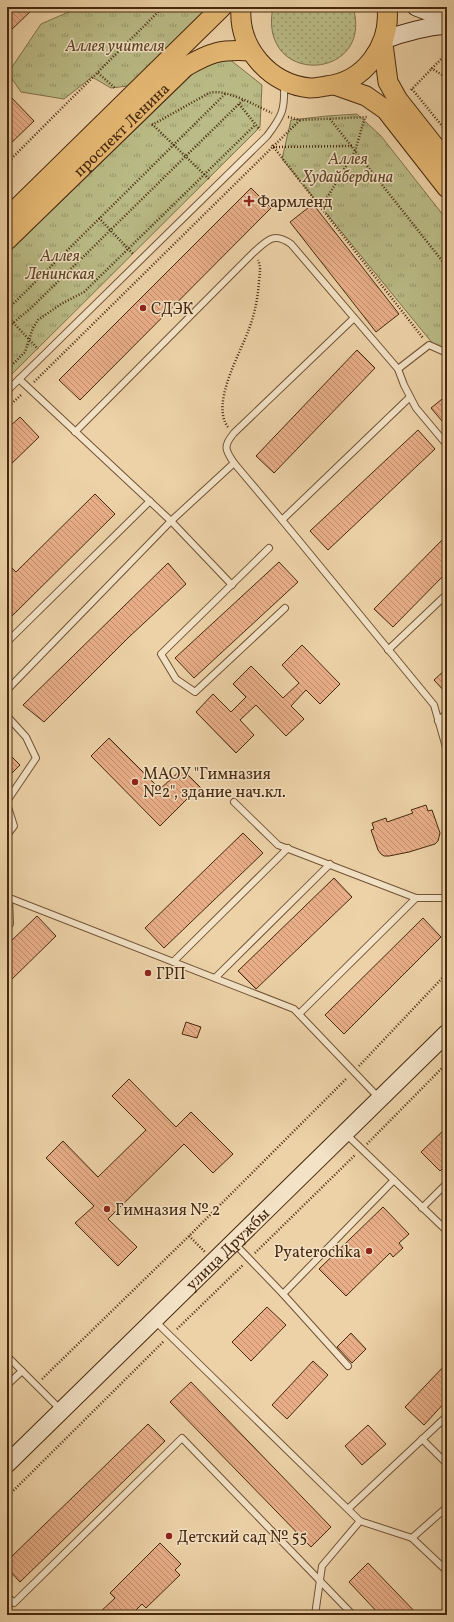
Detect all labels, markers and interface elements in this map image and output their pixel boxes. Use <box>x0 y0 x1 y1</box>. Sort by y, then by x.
park label: Аллея учителя <box>64 36 165 58</box>
street label: проспект Ленина <box>69 79 175 183</box>
park label: Аллея Худайбердина <box>302 149 394 189</box>
place label: Фармленд <box>257 192 332 214</box>
marker: Фармленд <box>244 196 254 206</box>
park label: Аллея Ленинская <box>24 246 95 286</box>
place label: СДЭК <box>151 299 194 321</box>
marker: СДЭК <box>138 303 148 313</box>
place label: МАОУ "Гимназия №2", здание нач.кл. <box>143 764 286 804</box>
marker: МАОУ "Гимназия №2", здание нач.кл. <box>130 777 140 787</box>
place label: ГРП <box>156 964 186 986</box>
marker: ГРП <box>143 968 153 978</box>
place label: Гимназия № 2 <box>115 1200 220 1222</box>
marker: Гимназия № 2 <box>102 1204 112 1214</box>
street label: улица Дружбы <box>182 1204 275 1296</box>
place label: Pyaterochka <box>274 1242 361 1264</box>
marker: Pyaterochka <box>364 1246 374 1256</box>
place label: Детский сад № 55 <box>177 1527 307 1549</box>
marker: Детский сад № 55 <box>164 1531 174 1541</box>

